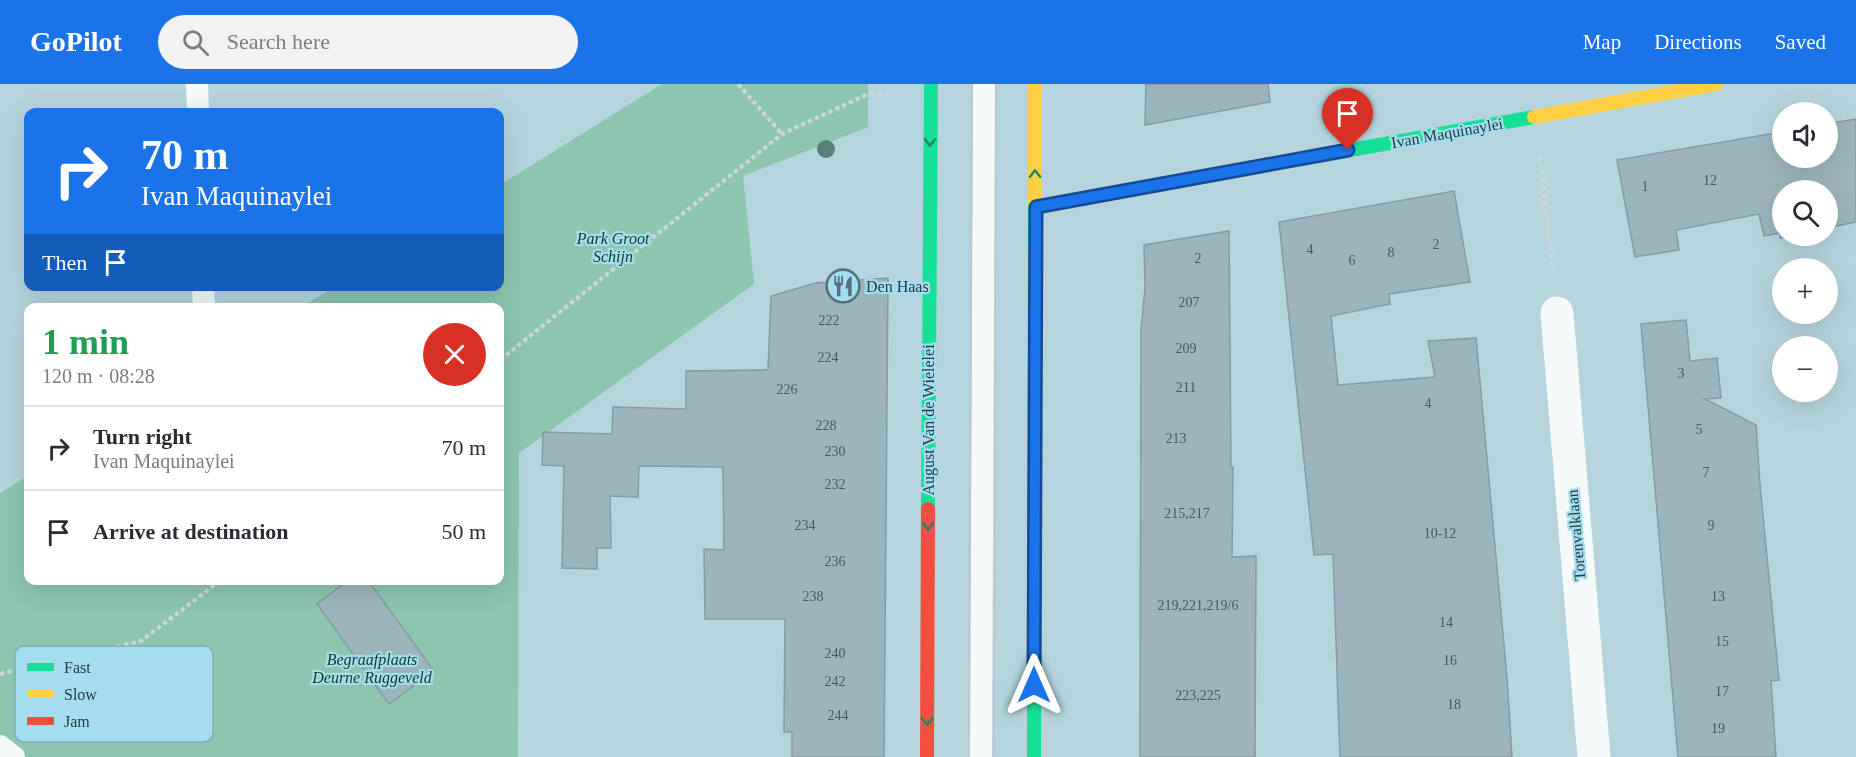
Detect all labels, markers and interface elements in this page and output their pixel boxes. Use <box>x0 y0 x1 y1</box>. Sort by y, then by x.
search box <box>158 15 578 69</box>
text: GoPilot <box>30 26 122 57</box>
icon: search <box>179 26 212 59</box>
text: Search here <box>227 29 330 54</box>
text: Map <box>1583 30 1621 54</box>
text: Directions <box>1654 30 1742 54</box>
text: Saved <box>1775 30 1826 54</box>
pin <box>1322 88 1373 150</box>
icon: arrive <box>1331 97 1364 130</box>
map controls <box>1772 102 1838 402</box>
button: sound <box>1772 102 1838 168</box>
street label: Ivan Maquinaylei <box>1390 115 1505 152</box>
icon: right <box>42 132 120 210</box>
text: 70 m <box>141 132 229 178</box>
one-way arrow <box>924 138 936 147</box>
one-way arrow <box>1029 169 1041 178</box>
house number: 12 <box>1703 173 1717 188</box>
house number: 1 <box>1642 179 1649 194</box>
button: search <box>1772 180 1838 246</box>
text: Ivan Maquinaylei <box>141 181 332 211</box>
park label: Park Groot Schijn <box>576 230 650 266</box>
house number: 2 <box>1433 237 1440 252</box>
house number: 4 <box>1307 242 1314 257</box>
house number: 8 <box>1388 245 1395 260</box>
icon: arrive <box>99 246 132 279</box>
text: Then <box>42 250 87 275</box>
house number: 2 <box>1195 251 1202 266</box>
house number: 6 <box>1349 253 1356 268</box>
button: + <box>1772 258 1838 324</box>
restaurant icon: Den Haas <box>825 268 861 304</box>
place label: Den Haas <box>866 278 929 295</box>
house number: 207 <box>1179 295 1200 310</box>
house number: 222 <box>819 313 840 328</box>
text: 1 min <box>42 322 129 362</box>
button: close <box>423 323 486 386</box>
button: − <box>1772 336 1838 402</box>
house number: 209 <box>1176 341 1197 356</box>
street label: August Van de Wielelei <box>920 344 938 496</box>
house number: 224 <box>818 350 839 365</box>
text: 120 m · 08:28 <box>42 365 155 387</box>
house number: 3 <box>1678 366 1685 381</box>
house number: 211 <box>1176 380 1196 395</box>
house number: 226 <box>777 382 798 397</box>
house number: 4 <box>1425 396 1432 411</box>
house number: 228 <box>816 418 837 433</box>
house number: 5 <box>1696 422 1703 437</box>
text: Turn right <box>93 424 192 449</box>
house number: 213 <box>1166 431 1187 446</box>
icon: right <box>42 432 75 465</box>
text: 70 m <box>441 435 486 460</box>
house number: 230 <box>825 444 846 459</box>
text: Ivan Maquinaylei <box>93 450 235 472</box>
house number: 7 <box>1703 465 1710 480</box>
house number: 232 <box>825 477 846 492</box>
street label: Torenvalklaan <box>1564 489 1588 581</box>
house number: 215,217 <box>1164 506 1210 521</box>
icon: arrive <box>42 516 75 549</box>
house number: 234 <box>795 518 816 533</box>
house number: 9 <box>1708 518 1715 533</box>
text: Arrive at destination <box>93 519 289 544</box>
text: 50 m <box>441 519 486 544</box>
one-way arrow <box>922 522 934 531</box>
house number: 10-12 <box>1424 526 1456 541</box>
house number: 236 <box>825 554 846 569</box>
house number: 238 <box>803 589 824 604</box>
house number: 13 <box>1711 589 1725 604</box>
house number: 219,221,219/6 <box>1158 598 1238 613</box>
house number: 14 <box>1439 615 1453 630</box>
house number: 15 <box>1715 634 1729 649</box>
legend <box>15 646 213 742</box>
house number: 240 <box>825 646 846 661</box>
park label: Begraafplaats Deurne Ruggeveld <box>311 651 433 687</box>
position arrow <box>1002 653 1066 717</box>
house number: 16 <box>1443 653 1457 668</box>
text: Fast <box>64 659 91 676</box>
house number: 242 <box>825 674 846 689</box>
house number: 17 <box>1715 684 1729 699</box>
text: Slow <box>64 686 97 703</box>
house number: 223,225 <box>1175 688 1221 703</box>
house number: 18 <box>1447 697 1461 712</box>
house number: 244 <box>828 708 849 723</box>
text: Jam <box>64 713 90 730</box>
one-way arrow <box>921 717 933 726</box>
house number: 19 <box>1711 721 1725 736</box>

